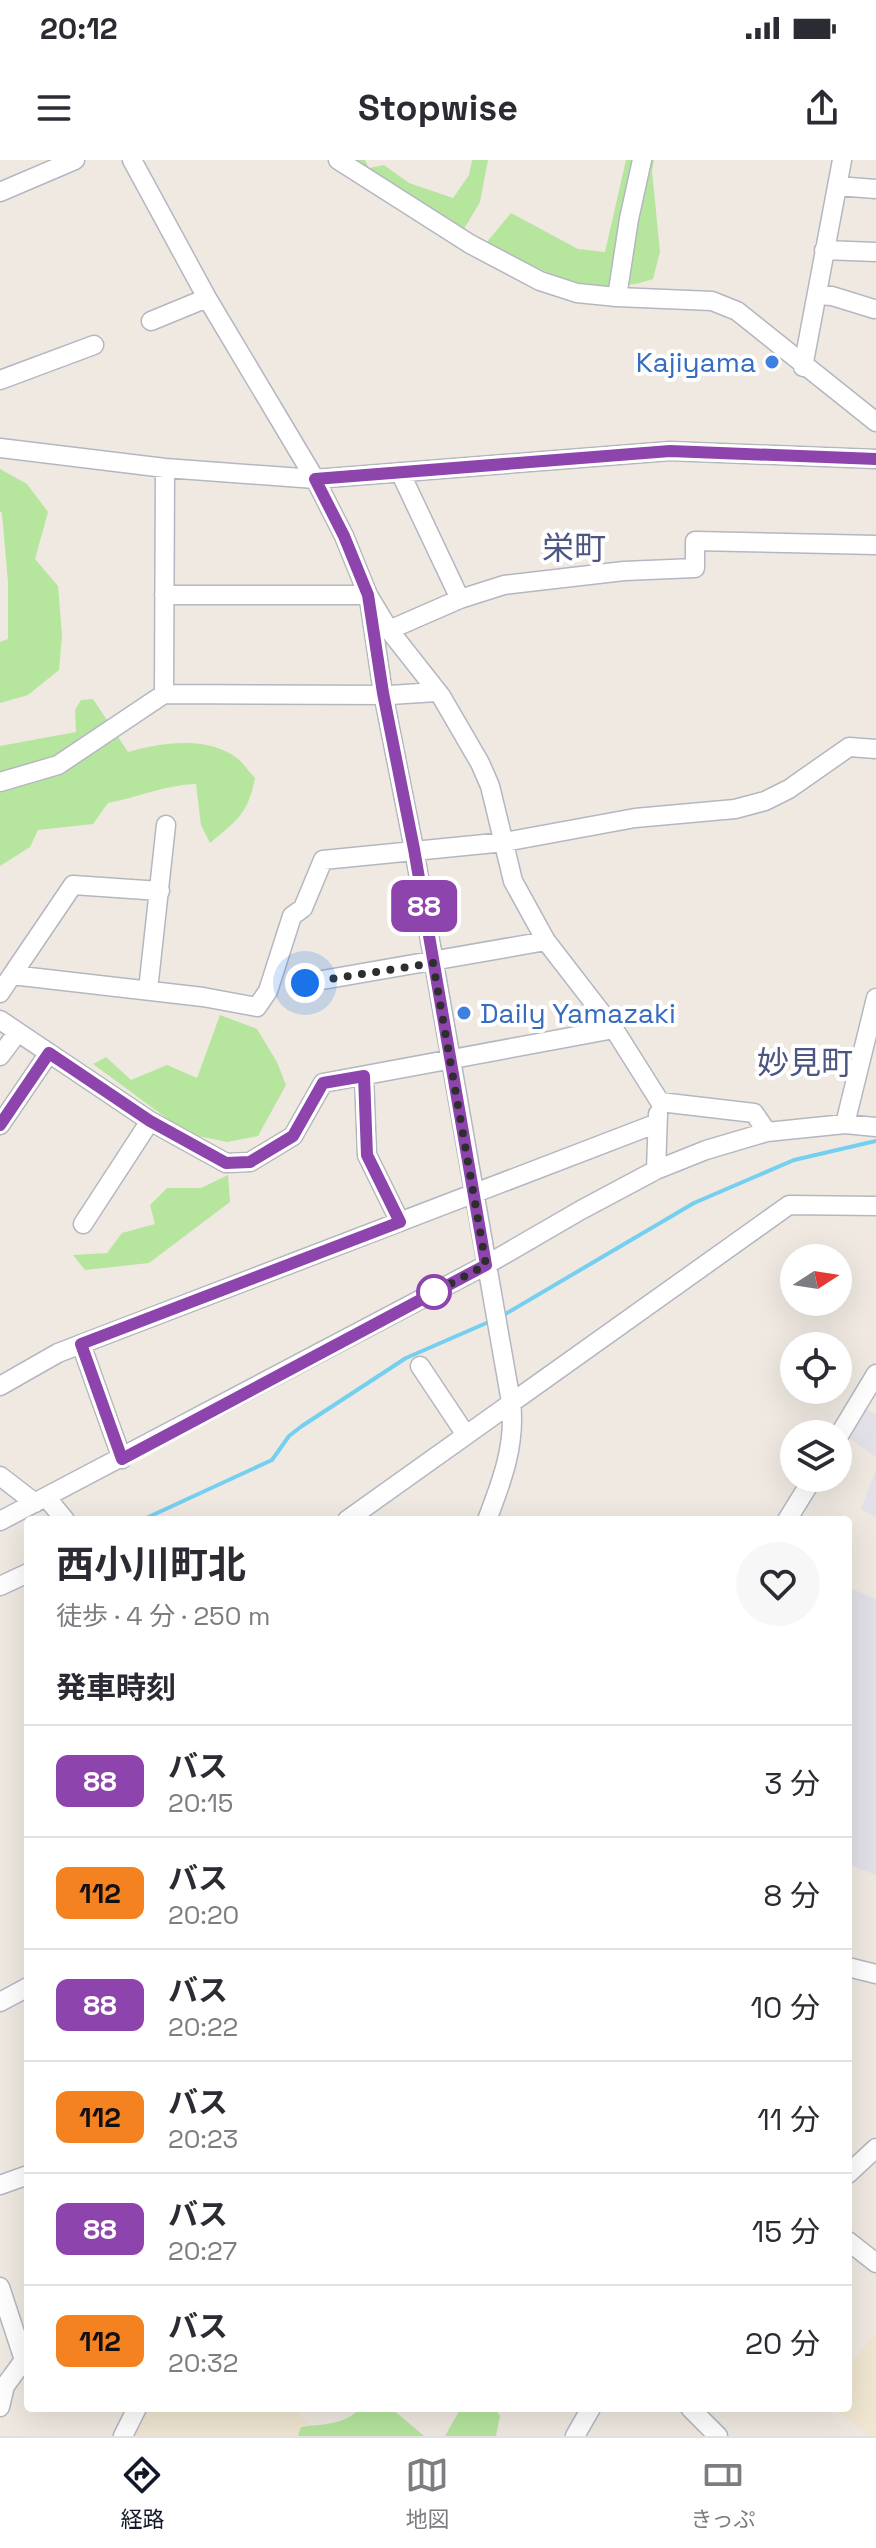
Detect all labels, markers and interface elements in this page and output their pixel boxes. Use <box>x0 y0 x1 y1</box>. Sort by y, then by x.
text: 20:12 <box>40 9 118 48</box>
text: Stopwise <box>358 85 518 131</box>
icon: menu <box>32 86 76 130</box>
icon: share <box>800 86 844 130</box>
place label: Kajiyama <box>636 344 756 380</box>
marker: Kajiyama <box>763 353 781 371</box>
district label: 栄町 <box>542 528 606 568</box>
line badge: 88 <box>388 880 460 932</box>
text: 88 <box>407 888 441 924</box>
your location <box>285 963 325 1003</box>
place label: Daily Yamazaki <box>480 995 676 1031</box>
marker: Daily Yamazaki <box>455 1004 473 1022</box>
district label: 妙見町 <box>757 1043 853 1083</box>
north arrow <box>780 1244 852 1316</box>
map controls <box>780 1244 852 1492</box>
unlabelled marker <box>417 1275 451 1309</box>
button: locate <box>780 1332 852 1404</box>
button: layers <box>780 1420 852 1492</box>
text: 西小川町北 <box>56 1541 246 1589</box>
button: heart <box>736 1542 820 1626</box>
text: 徒歩 · 4 分 · 250 m <box>56 1599 270 1633</box>
text: 発車時刻 <box>56 1668 176 1707</box>
text: バス <box>168 1747 228 1786</box>
text: 88 <box>83 1763 117 1799</box>
text: 3 分 <box>764 1764 820 1803</box>
text: 20:15 <box>168 1786 233 1820</box>
text: バス <box>168 1859 228 1898</box>
text: 112 <box>79 1875 121 1911</box>
text: 8 分 <box>764 1876 820 1915</box>
text: 20:20 <box>168 1898 239 1932</box>
text: バス <box>168 1971 228 2010</box>
text: 88 <box>83 1987 117 2023</box>
text: 10 分 <box>751 1988 820 2027</box>
text: 20:22 <box>168 2010 238 2044</box>
text: バス <box>168 2083 228 2122</box>
text: 112 <box>79 2099 121 2135</box>
text: 11 分 <box>757 2100 820 2139</box>
text: 20:23 <box>168 2122 238 2156</box>
text: バス <box>168 2195 228 2234</box>
text: 88 <box>83 2211 117 2247</box>
text: 15 分 <box>752 2212 820 2251</box>
text: 20:27 <box>168 2234 237 2268</box>
text: バス <box>168 2307 228 2346</box>
text: 112 <box>79 2323 121 2359</box>
text: 20 分 <box>745 2324 820 2363</box>
text: 20:32 <box>168 2346 238 2380</box>
tab: 経路 <box>120 2453 164 2533</box>
tab: 地図 <box>405 2453 449 2533</box>
tab: きっぷ <box>690 2453 756 2533</box>

